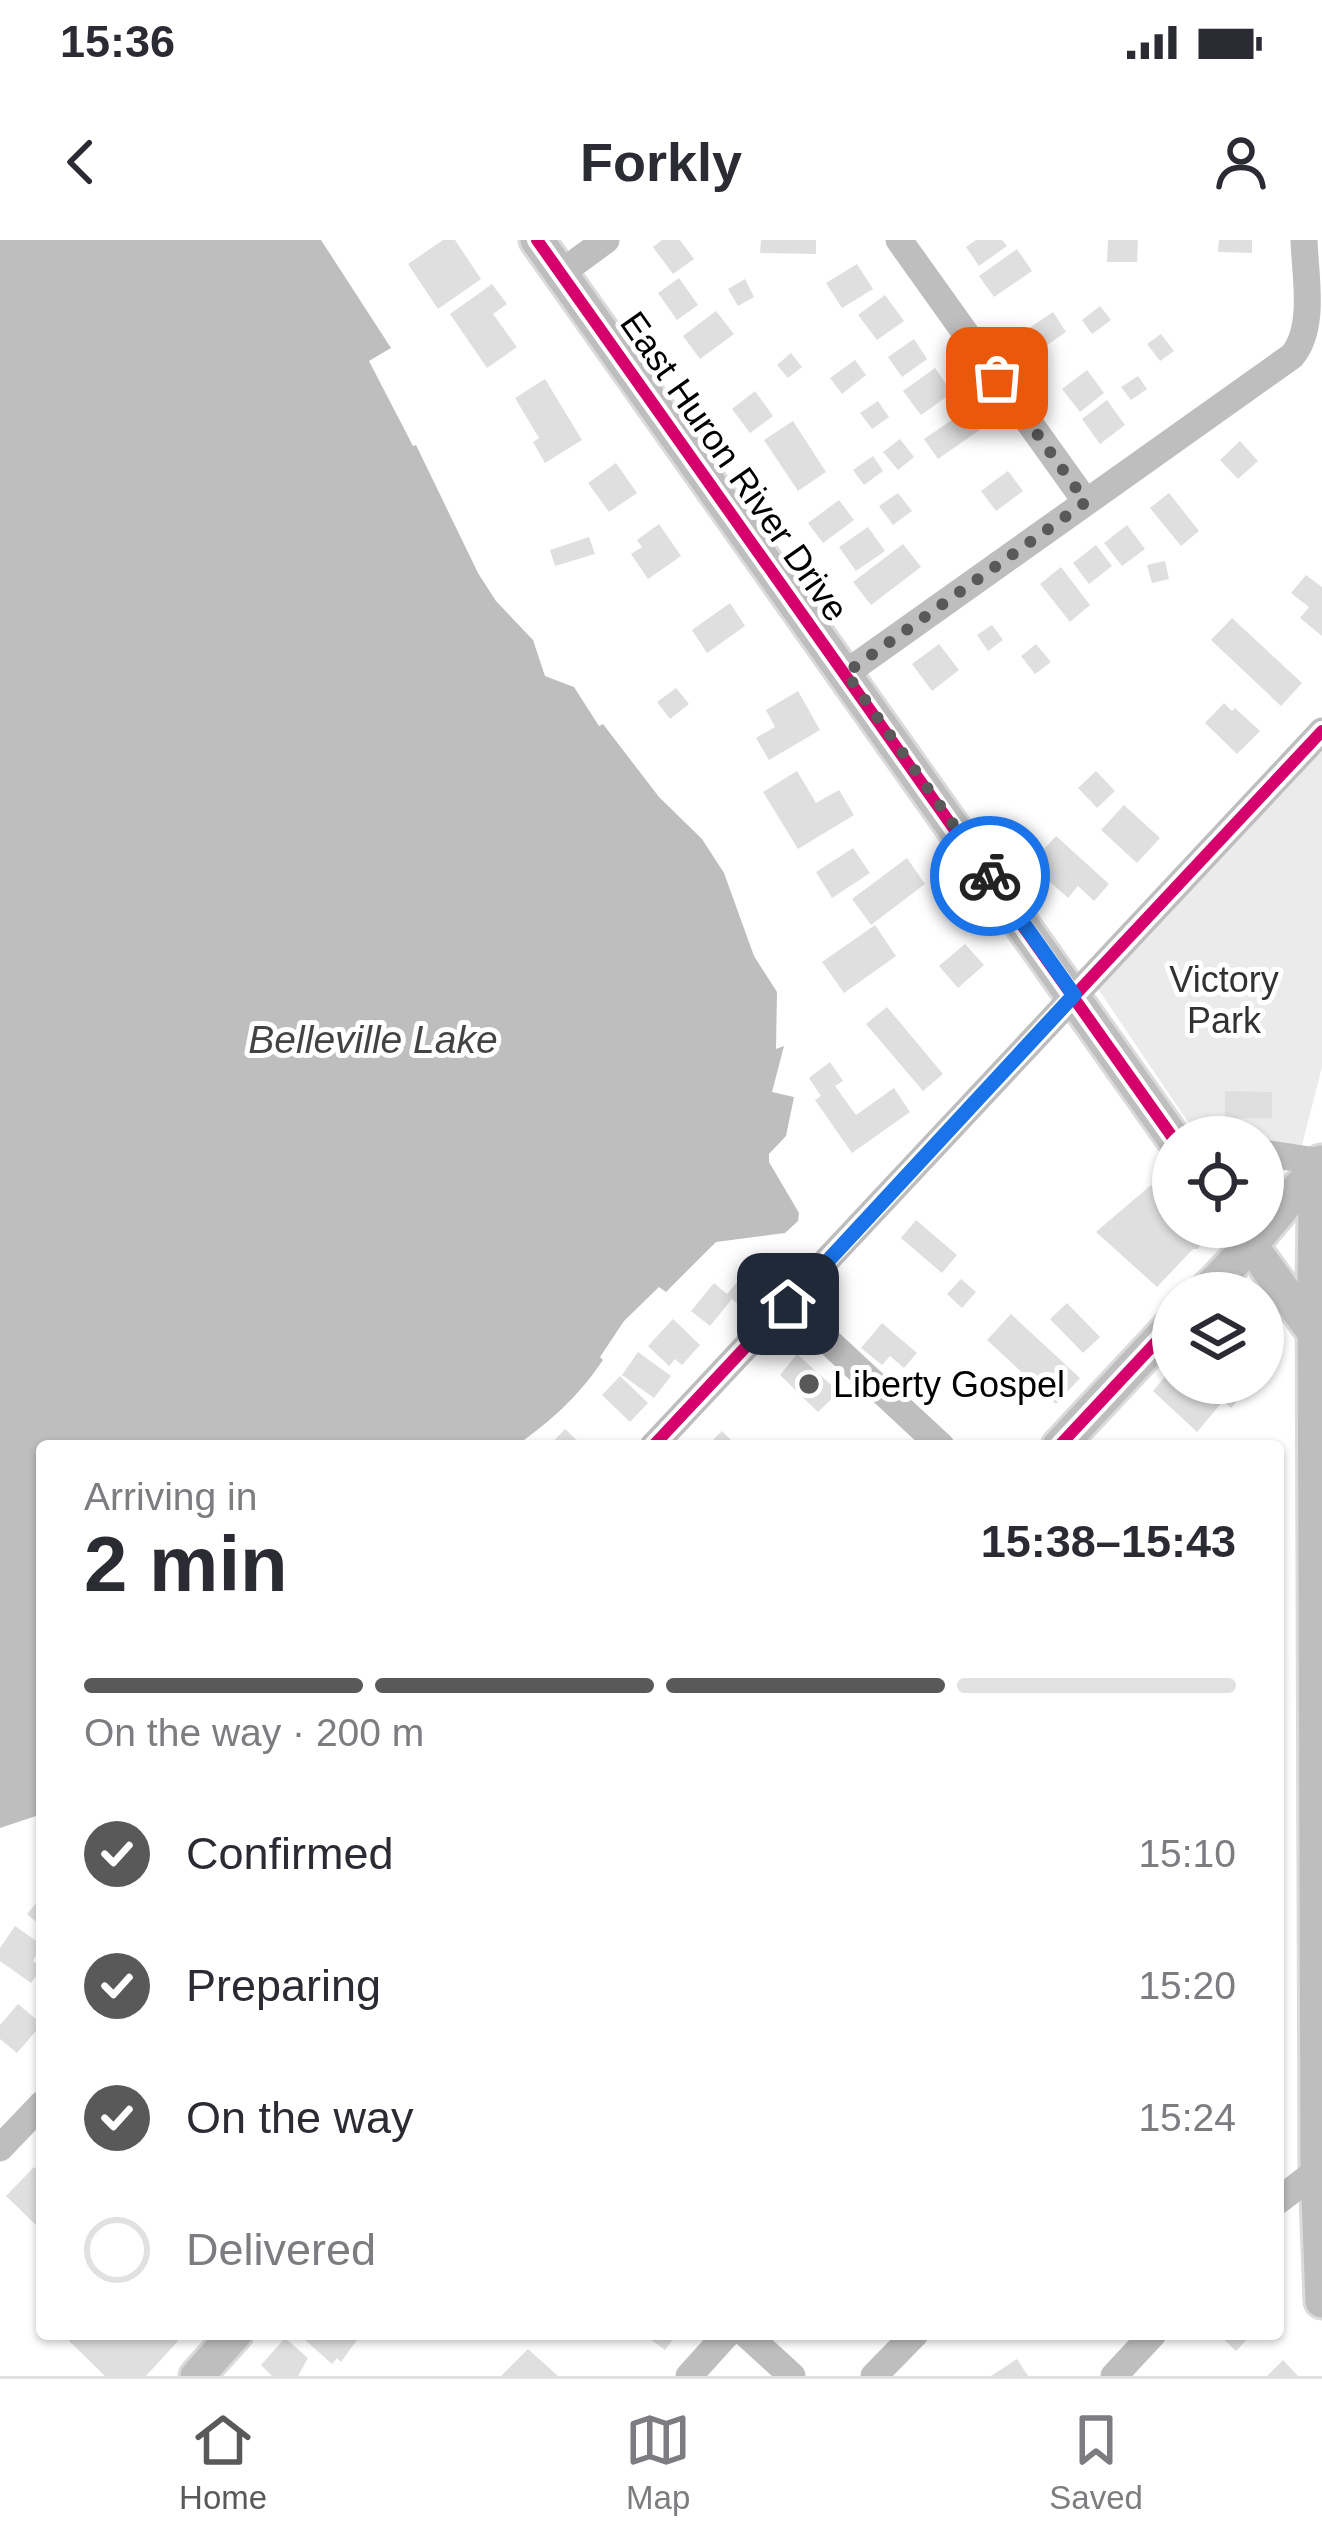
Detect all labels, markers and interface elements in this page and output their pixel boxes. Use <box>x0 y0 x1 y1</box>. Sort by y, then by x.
text: 15:36 <box>60 16 175 67</box>
icon: back <box>48 129 114 195</box>
icon: person <box>1208 129 1274 195</box>
text: Forkly <box>580 132 742 192</box>
street label: East Huron River Drive <box>612 304 857 629</box>
pin <box>946 327 1048 429</box>
icon: bag <box>964 345 1030 411</box>
courier <box>930 816 1050 936</box>
icon: bike <box>957 843 1023 909</box>
park label: Victory Park <box>1169 959 1279 1041</box>
water label: Belleville Lake <box>248 1018 498 1061</box>
map controls <box>1152 1116 1284 1404</box>
button: locate <box>1152 1116 1284 1248</box>
pin <box>737 1253 839 1355</box>
icon: home <box>755 1271 821 1337</box>
button: layers <box>1152 1272 1284 1404</box>
place label: Liberty Gospel <box>833 1364 1065 1405</box>
marker: Liberty Gospel <box>796 1371 822 1397</box>
text: Arriving in <box>84 1475 257 1518</box>
text: 15:38–15:43 <box>981 1516 1236 1567</box>
text: 2 min <box>84 1520 288 1608</box>
text: On the way · 200 m <box>84 1711 424 1754</box>
icon: check <box>84 1821 150 1887</box>
text: Confirmed <box>186 1828 394 1879</box>
text: 15:10 <box>1138 1832 1236 1875</box>
icon: check <box>84 1953 150 2019</box>
text: Preparing <box>186 1960 381 2011</box>
text: 15:20 <box>1138 1964 1236 2007</box>
icon: check <box>84 2085 150 2151</box>
text: On the way <box>186 2092 414 2143</box>
text: 15:24 <box>1138 2096 1236 2139</box>
text: Delivered <box>186 2224 376 2275</box>
tab: Home <box>179 2407 267 2517</box>
tab: Map <box>625 2407 691 2517</box>
tab: Saved <box>1049 2407 1143 2517</box>

